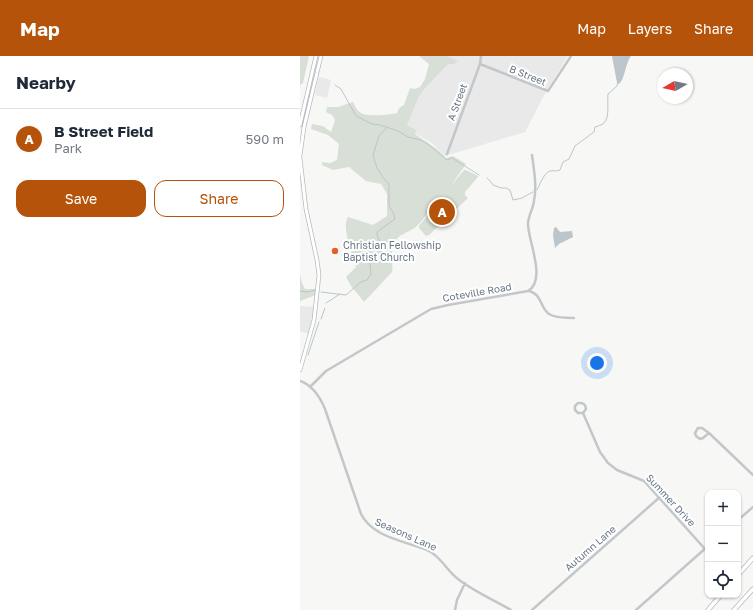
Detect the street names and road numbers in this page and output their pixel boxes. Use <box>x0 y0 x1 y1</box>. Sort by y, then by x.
street label: B Street <box>508 62 548 88</box>
street label: A Street <box>445 82 469 122</box>
street label: Coteville Road <box>442 280 512 304</box>
street label: Summer Drive <box>644 471 698 529</box>
street label: Seasons Lane <box>373 515 439 553</box>
street label: Autumn Lane <box>562 523 618 573</box>

